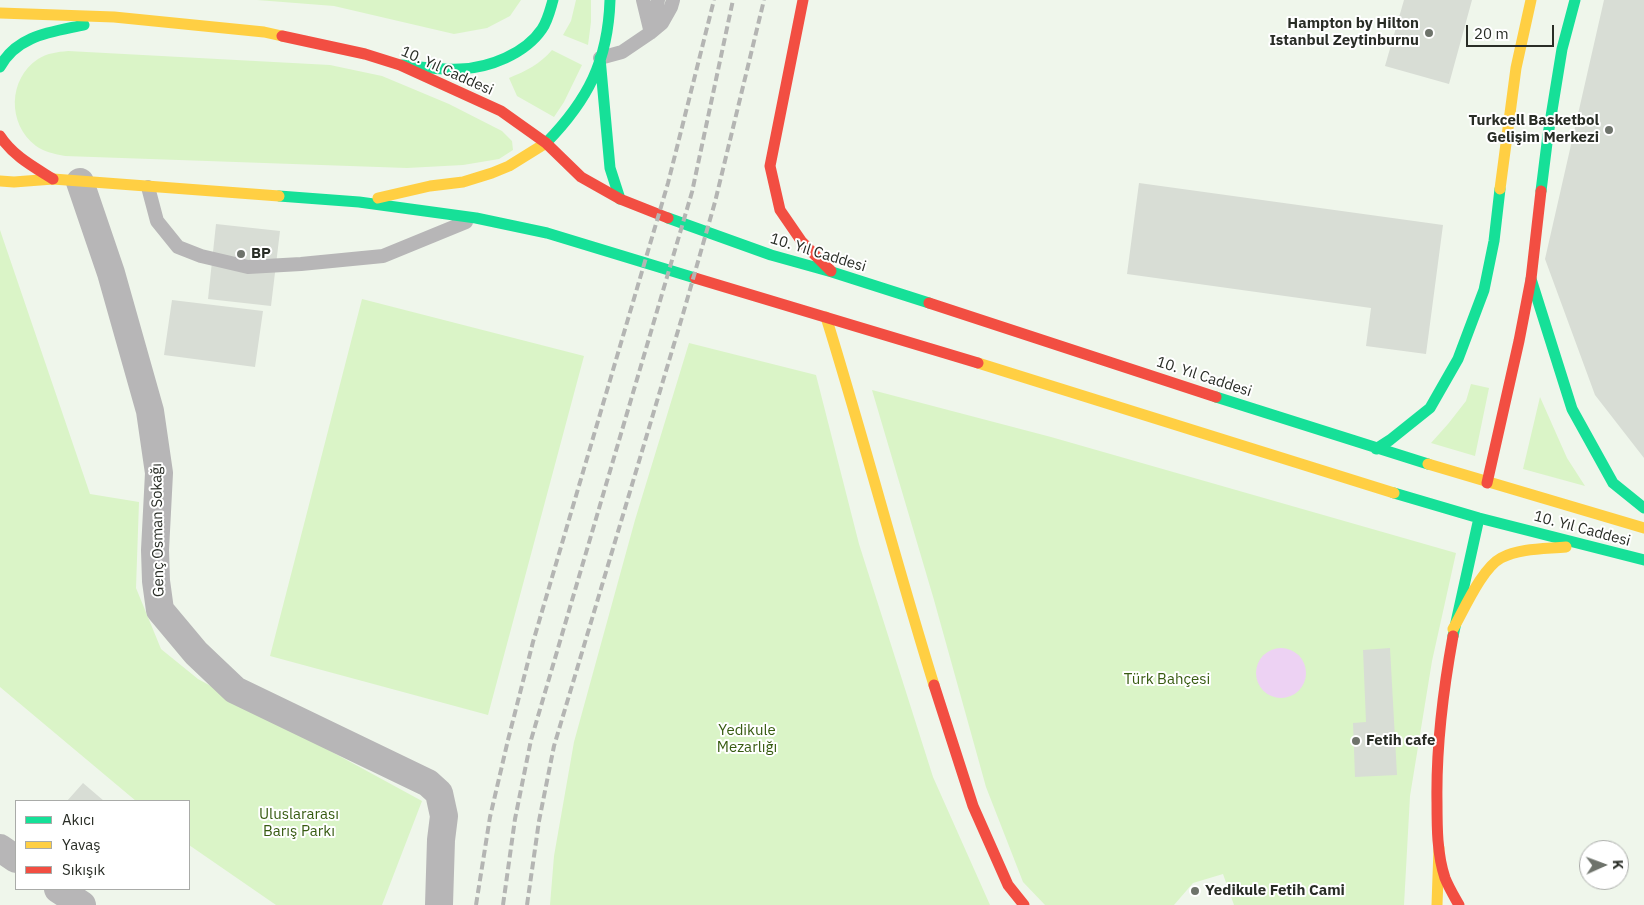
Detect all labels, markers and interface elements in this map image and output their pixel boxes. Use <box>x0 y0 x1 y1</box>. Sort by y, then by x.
place label: Hampton by Hilton Istanbul Zeytinburnu <box>1269 15 1419 50</box>
scale bar <box>1469 15 1556 47</box>
text: 20 m <box>1474 24 1509 43</box>
marker: Hampton by Hilton Istanbul Zeytinburnu <box>1423 27 1435 39</box>
street label: 10. Yıl Caddesi <box>398 43 496 99</box>
place label: Turkcell Basketbol Gelişim Merkezi <box>1468 112 1599 147</box>
marker: Turkcell Basketbol Gelişim Merkezi <box>1603 124 1615 136</box>
street label: 10. Yıl Caddesi <box>768 230 868 276</box>
place label: BP <box>251 245 271 263</box>
marker: BP <box>235 248 247 260</box>
street label: 10. Yıl Caddesi <box>1154 353 1254 401</box>
street label: Genç Osman Sokağı <box>148 463 168 597</box>
street label: 10. Yıl Caddesi <box>1532 507 1632 551</box>
park label: Türk Bahçesi <box>1124 671 1210 689</box>
park label: Yedikule Mezarlığı <box>717 722 777 757</box>
place label: Fetih cafe <box>1366 732 1435 750</box>
marker: Fetih cafe <box>1350 735 1362 747</box>
legend <box>15 800 190 890</box>
park label: Uluslararası Barış Parkı <box>259 806 339 841</box>
text: Akıcı <box>62 810 95 829</box>
text: Yavaş <box>62 835 101 854</box>
north arrow <box>1579 840 1629 890</box>
text: K <box>1609 859 1627 870</box>
text: Sıkışık <box>62 860 105 879</box>
place label: Yedikule Fetih Cami <box>1205 882 1345 900</box>
marker: Yedikule Fetih Cami <box>1189 885 1201 897</box>

